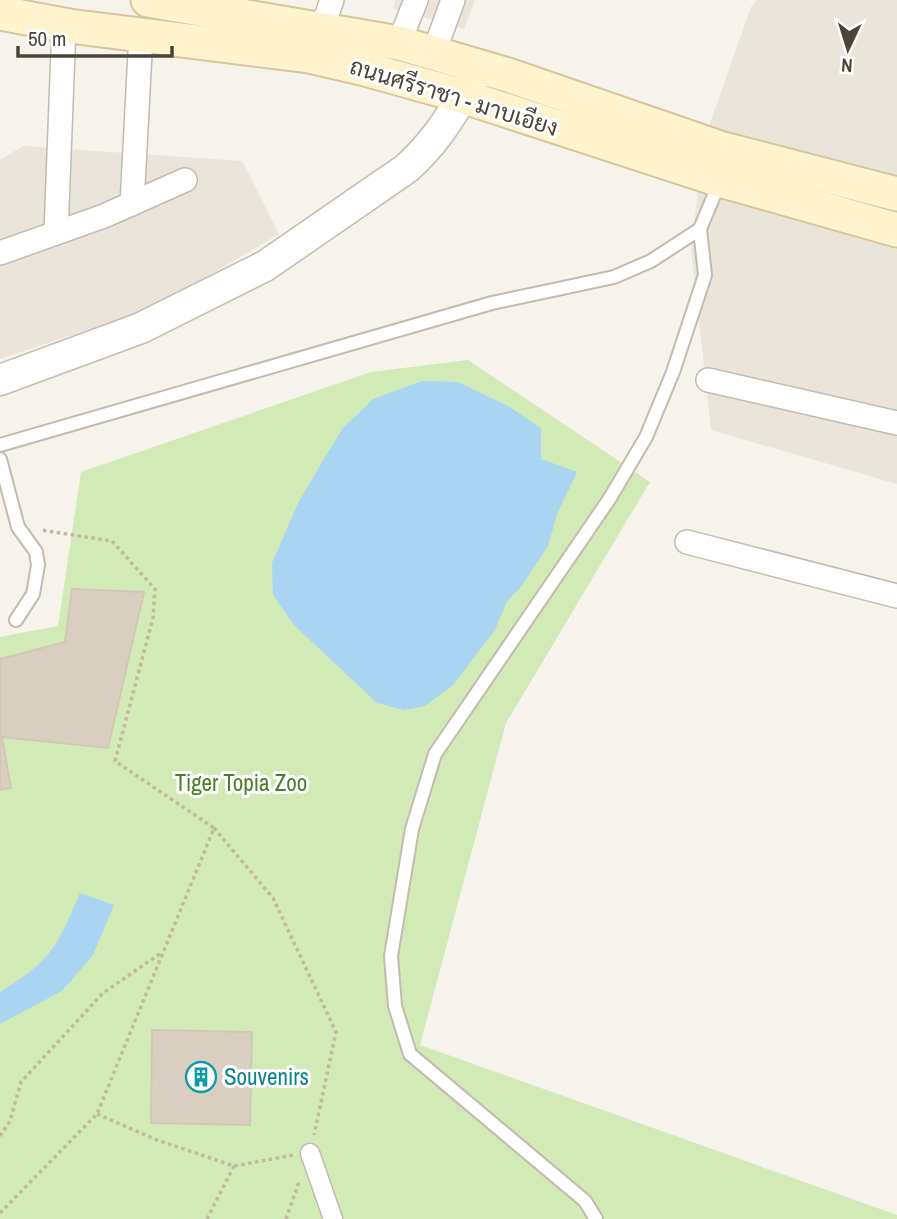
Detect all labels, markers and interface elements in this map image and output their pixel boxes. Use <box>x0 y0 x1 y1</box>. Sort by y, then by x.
scale bar <box>18 14 172 58</box>
north arrow <box>813 14 883 84</box>
text: 50 m <box>28 24 66 53</box>
street label: ถนนศรีราชา - มาบเอียง <box>346 50 562 143</box>
text: N <box>840 53 853 79</box>
park label: Tiger Topia Zoo <box>175 767 307 798</box>
building icon: Souvenirs <box>184 1060 218 1094</box>
place label: Souvenirs <box>224 1061 309 1092</box>

